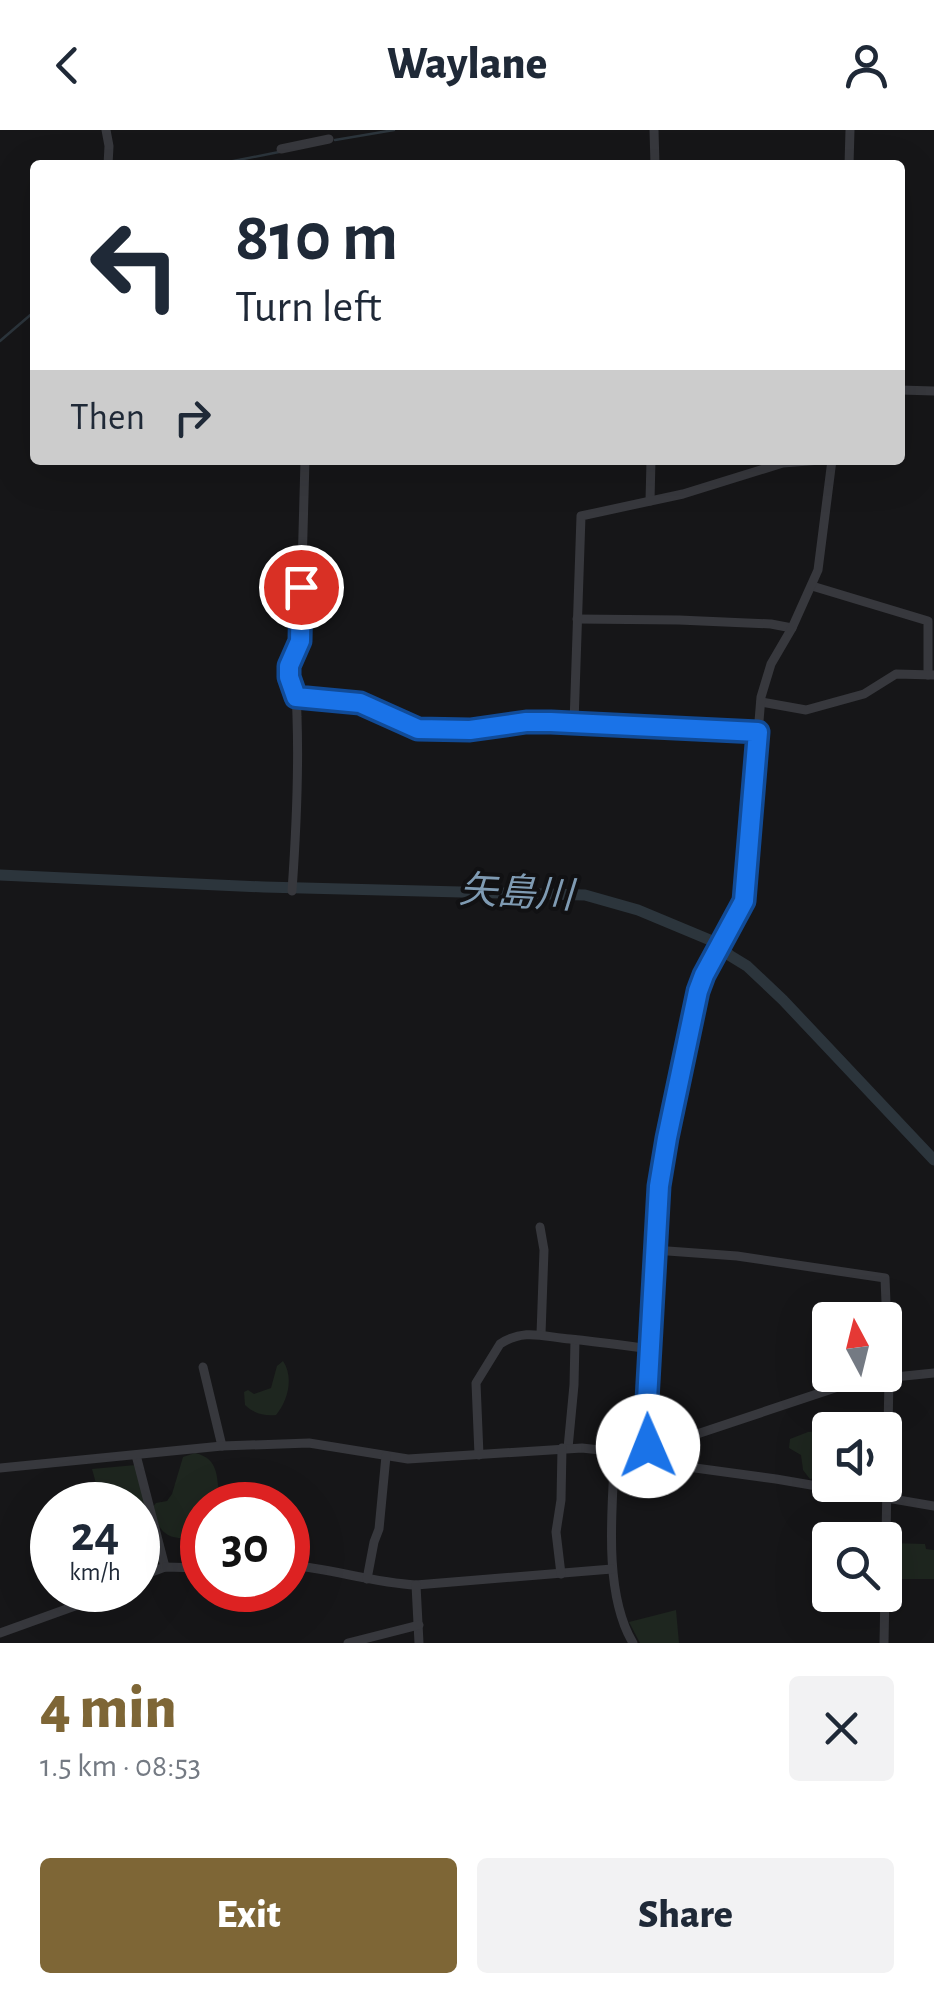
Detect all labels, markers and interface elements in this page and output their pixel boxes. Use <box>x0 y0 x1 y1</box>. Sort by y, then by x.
icon: back <box>40 38 95 93</box>
icon: person <box>839 38 894 93</box>
text: Waylane <box>387 42 547 87</box>
icon: left <box>70 200 200 330</box>
text: 810 m <box>235 203 398 273</box>
text: Turn left <box>235 285 382 330</box>
icon: right <box>165 390 220 445</box>
text: Then <box>70 399 145 437</box>
pin <box>259 545 344 630</box>
icon: arrive <box>274 560 329 615</box>
water label: 矢島川 <box>458 869 578 916</box>
north arrow <box>812 1302 902 1392</box>
map controls <box>812 1302 902 1612</box>
position arrow <box>596 1394 700 1498</box>
button: sound <box>812 1412 902 1502</box>
speed limit sign: 30 <box>180 1482 310 1612</box>
text: 24 <box>71 1510 119 1560</box>
button: search <box>812 1522 902 1612</box>
text: km/h <box>69 1560 121 1585</box>
button: close <box>789 1676 894 1781</box>
text: 4 min <box>40 1679 177 1739</box>
text: 1.5 km · 08:53 <box>40 1750 201 1782</box>
button: Exit <box>40 1858 457 1973</box>
button: Share <box>477 1858 894 1973</box>

